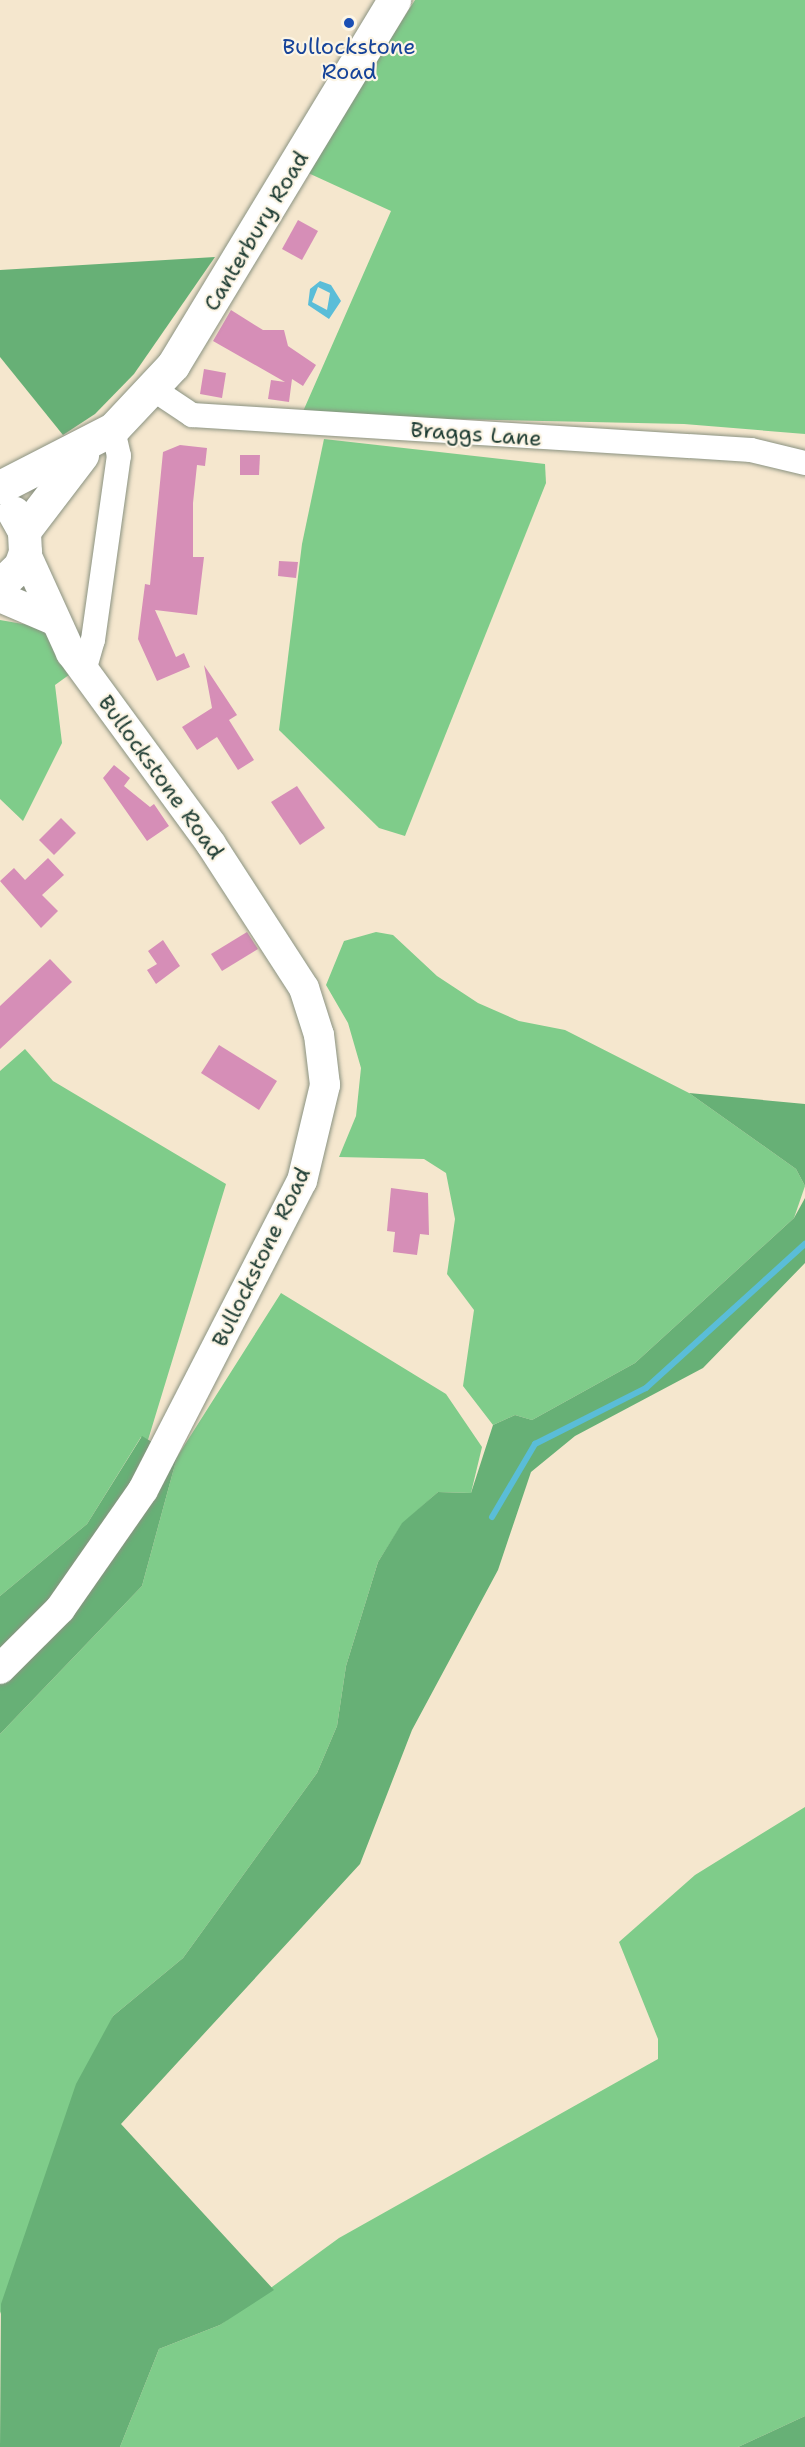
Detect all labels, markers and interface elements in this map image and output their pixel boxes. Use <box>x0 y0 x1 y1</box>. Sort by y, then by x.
marker: Bullockstone Road <box>342 16 356 30</box>
place label: Bullockstone Road <box>282 33 416 84</box>
street label: Canterbury Road <box>198 146 314 316</box>
street label: Braggs Lane <box>409 416 543 452</box>
street label: Bullockstone Road <box>93 690 229 864</box>
street label: Bullockstone Road <box>206 1163 316 1351</box>

